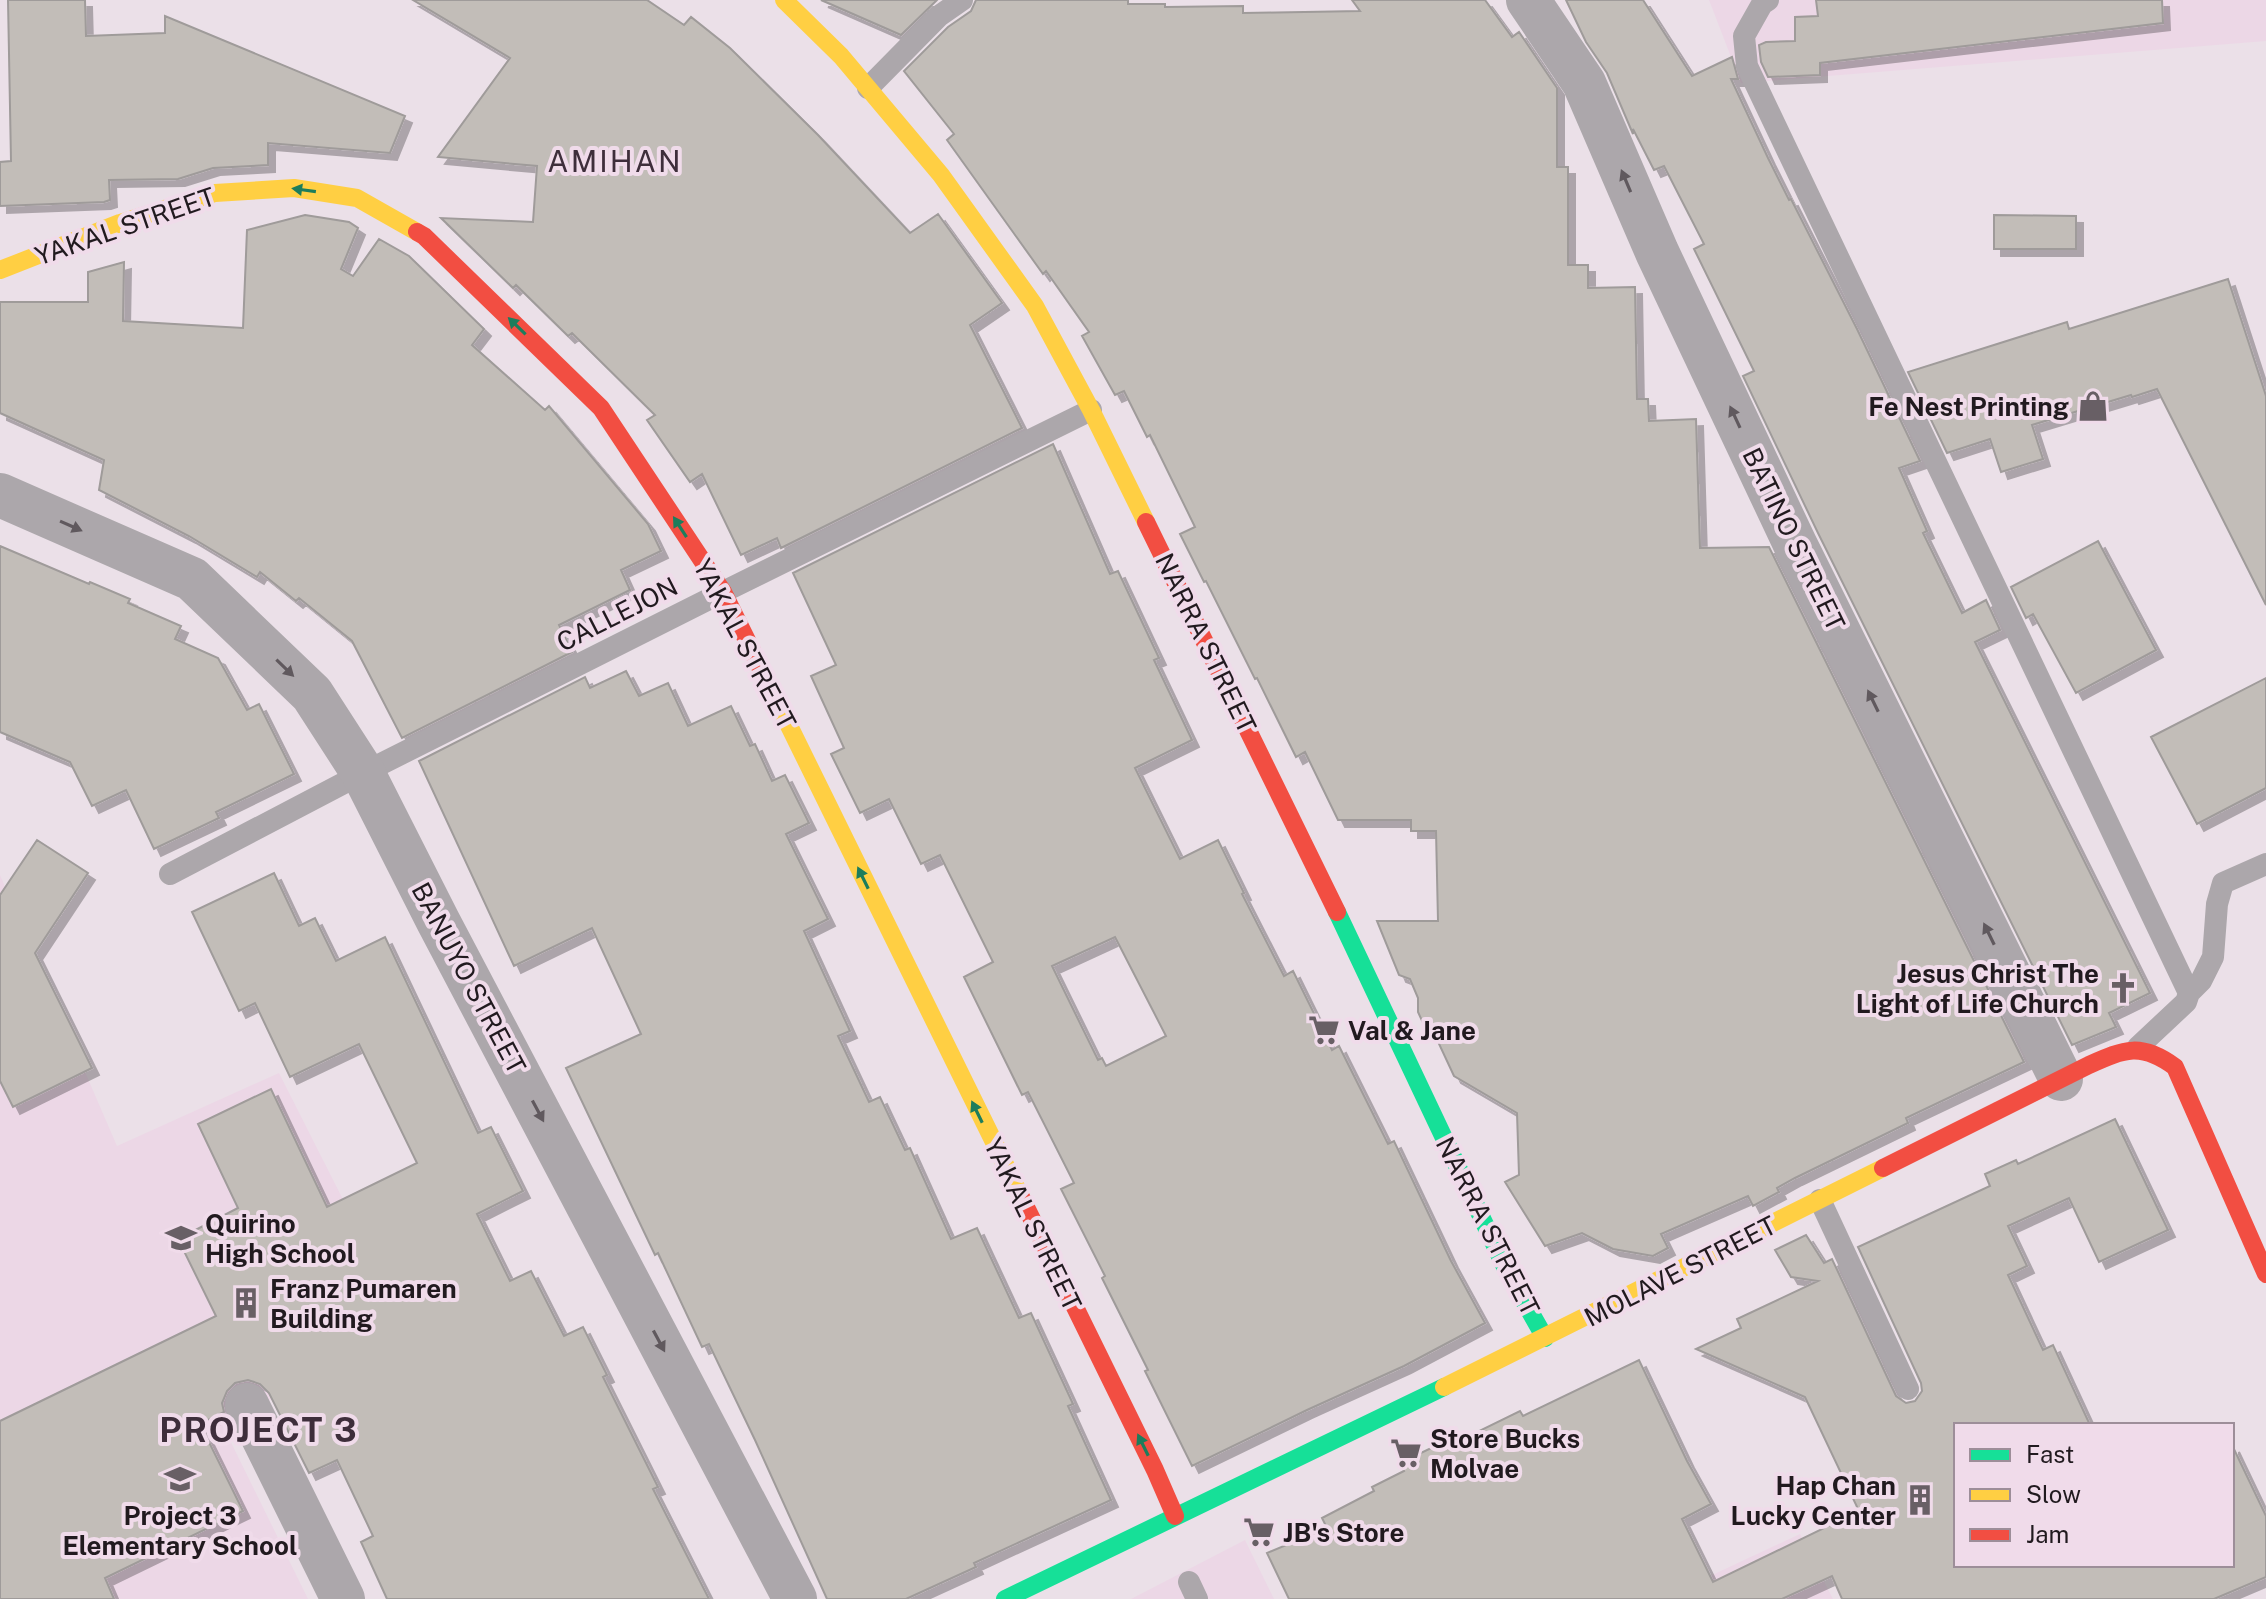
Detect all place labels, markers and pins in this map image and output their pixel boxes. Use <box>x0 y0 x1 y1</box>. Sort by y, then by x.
shop icon: Fe Nest Printing <box>2076 389 2110 423</box>
place label: Fe Nest Printing <box>1868 391 2069 422</box>
place label: Jesus Christ The Light of Life Church <box>1856 958 2099 1019</box>
church icon: Jesus Christ The Light of Life Church <box>2106 971 2140 1005</box>
supermarket icon: Val & Jane <box>1307 1013 1341 1047</box>
place label: Val & Jane <box>1348 1015 1476 1046</box>
place label: Quirino High School <box>205 1208 355 1269</box>
school or university icon: Quirino High School <box>164 1221 198 1255</box>
place label: Franz Pumaren Building <box>270 1273 457 1334</box>
building icon: Franz Pumaren Building <box>229 1286 263 1320</box>
place label: Store Bucks Molvae <box>1430 1423 1580 1484</box>
supermarket icon: Store Bucks Molvae <box>1389 1436 1423 1470</box>
school or university icon: Project 3 Elementary School <box>163 1462 197 1496</box>
place label: Hap Chan Lucky Center <box>1731 1470 1896 1531</box>
building icon: Hap Chan Lucky Center <box>1903 1483 1937 1517</box>
place label: Project 3 Elementary School <box>62 1500 298 1561</box>
supermarket icon: JB's Store <box>1242 1515 1276 1549</box>
place label: JB's Store <box>1283 1517 1404 1548</box>

